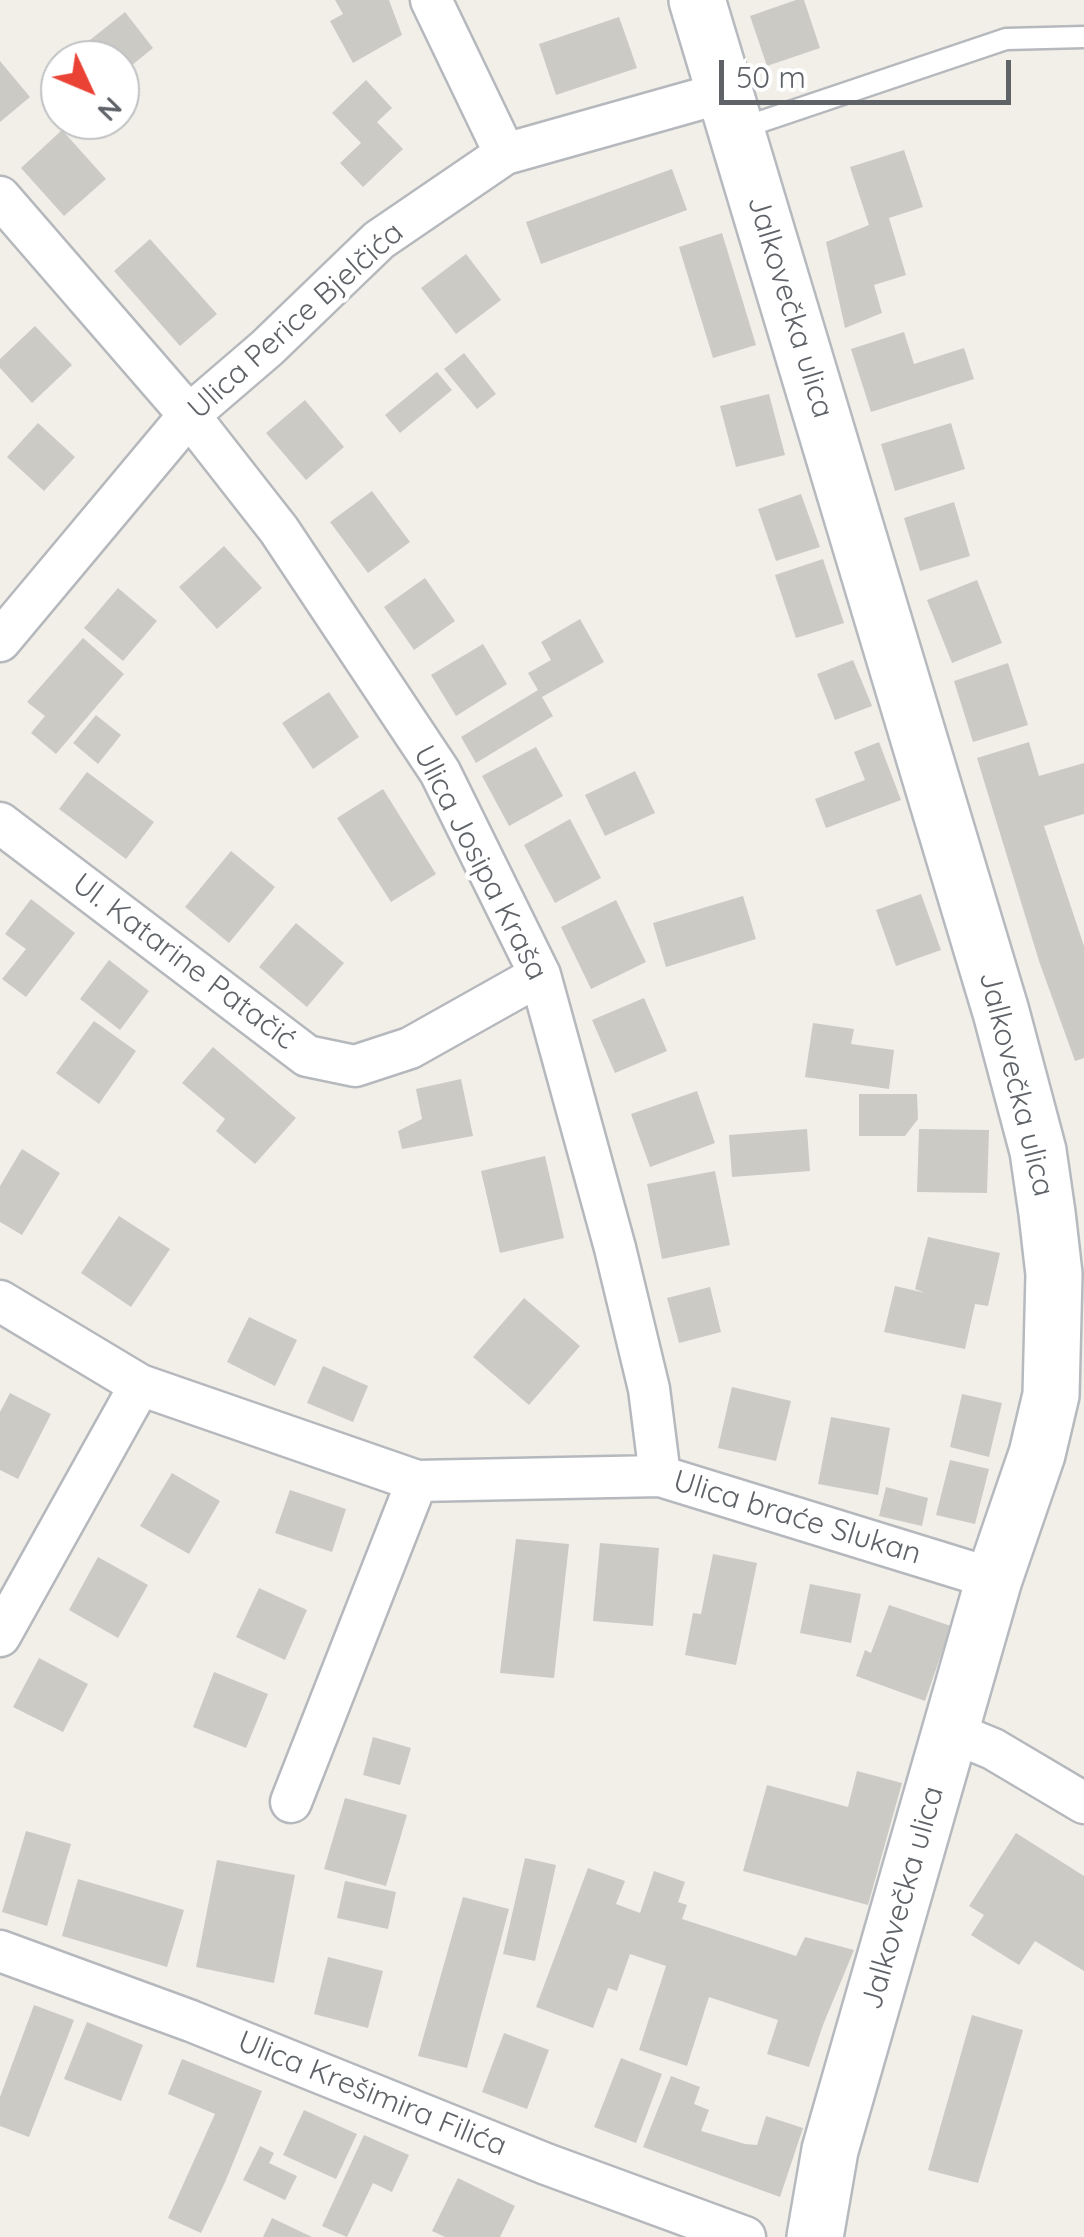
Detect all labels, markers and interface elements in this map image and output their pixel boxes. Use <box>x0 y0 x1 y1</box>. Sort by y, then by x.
north arrow <box>40 40 140 140</box>
scale bar <box>724 40 1016 102</box>
text: 50 m <box>736 58 806 96</box>
text: N <box>91 90 130 129</box>
street label: Jalkovečka ulica <box>739 192 841 422</box>
street label: Ulica Perice Bjelčića <box>181 215 411 427</box>
street label: Ulica Josipa Kraša <box>405 740 555 986</box>
street label: Ul. Katarine Patačić <box>65 866 303 1058</box>
street label: Jalkovečka ulica <box>971 968 1061 1200</box>
street label: Ulica braće Slukan <box>669 1463 925 1573</box>
street label: Jalkovečka ulica <box>854 1782 952 2014</box>
street label: Ulica Krešimira Filića <box>232 2024 512 2164</box>

